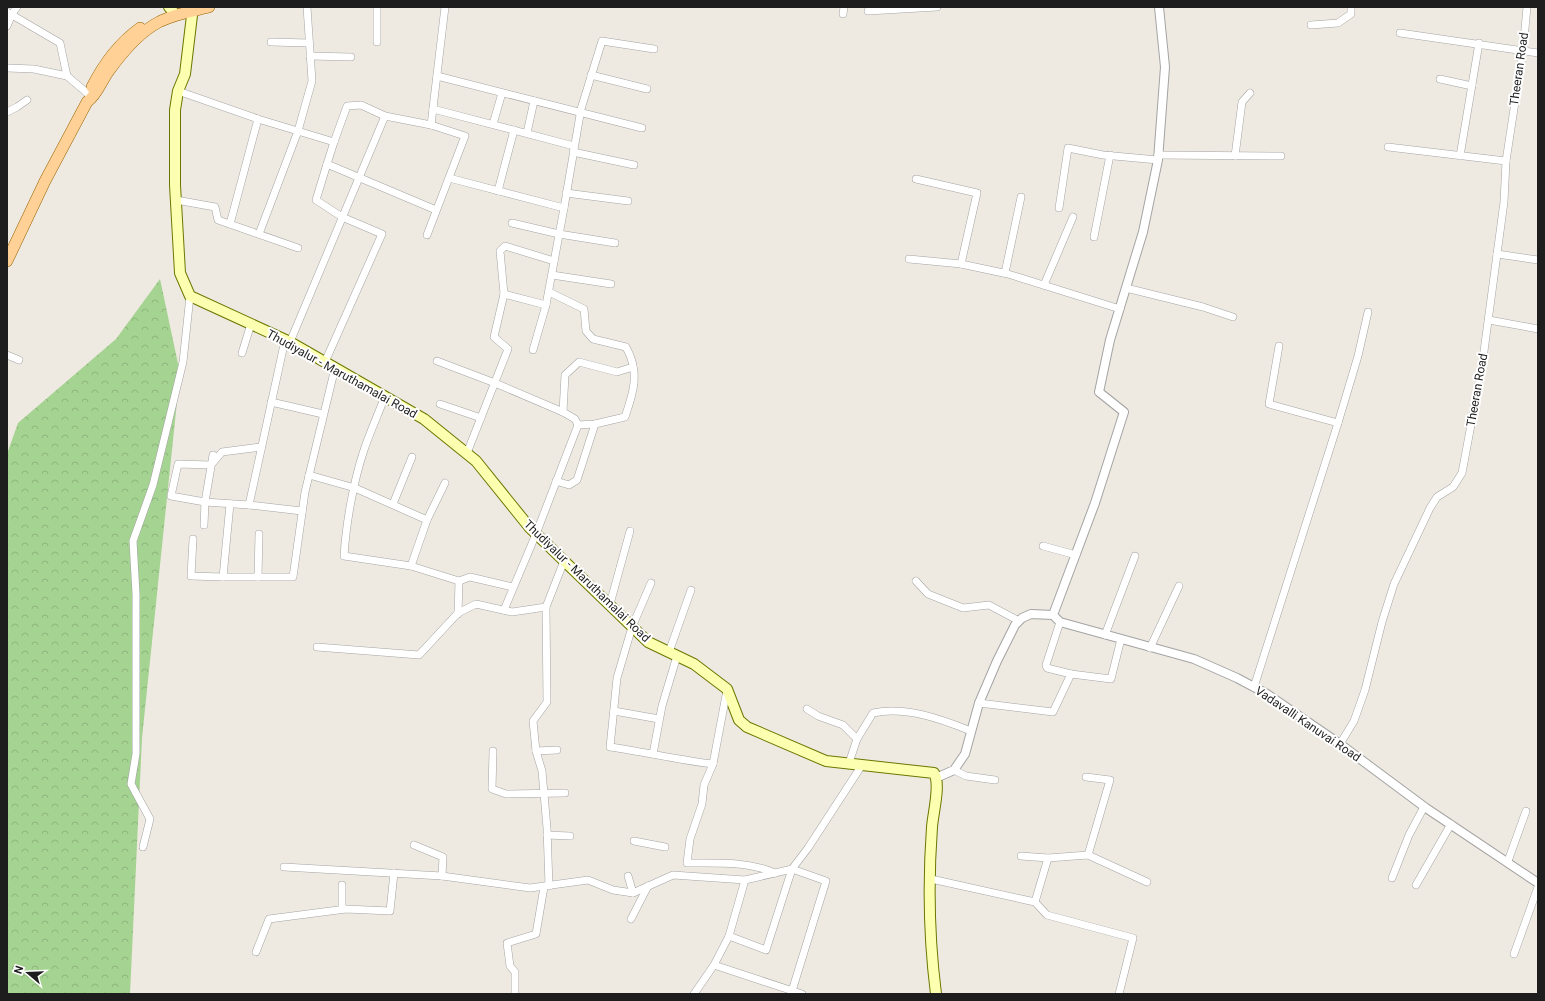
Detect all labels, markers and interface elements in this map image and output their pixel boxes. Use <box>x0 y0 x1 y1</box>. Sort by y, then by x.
street label: Theeran Road <box>1507 31 1531 107</box>
street label: Thudiyalur - Maruthamalai Road <box>264 327 420 421</box>
street label: Theeran Road <box>1464 352 1490 428</box>
street label: Thudiyalur - Maruthamalai Road <box>521 517 653 645</box>
street label: Vadavalli Kanuvai Road <box>1253 684 1363 764</box>
north arrow <box>8 953 48 993</box>
text: N <box>12 964 27 976</box>

